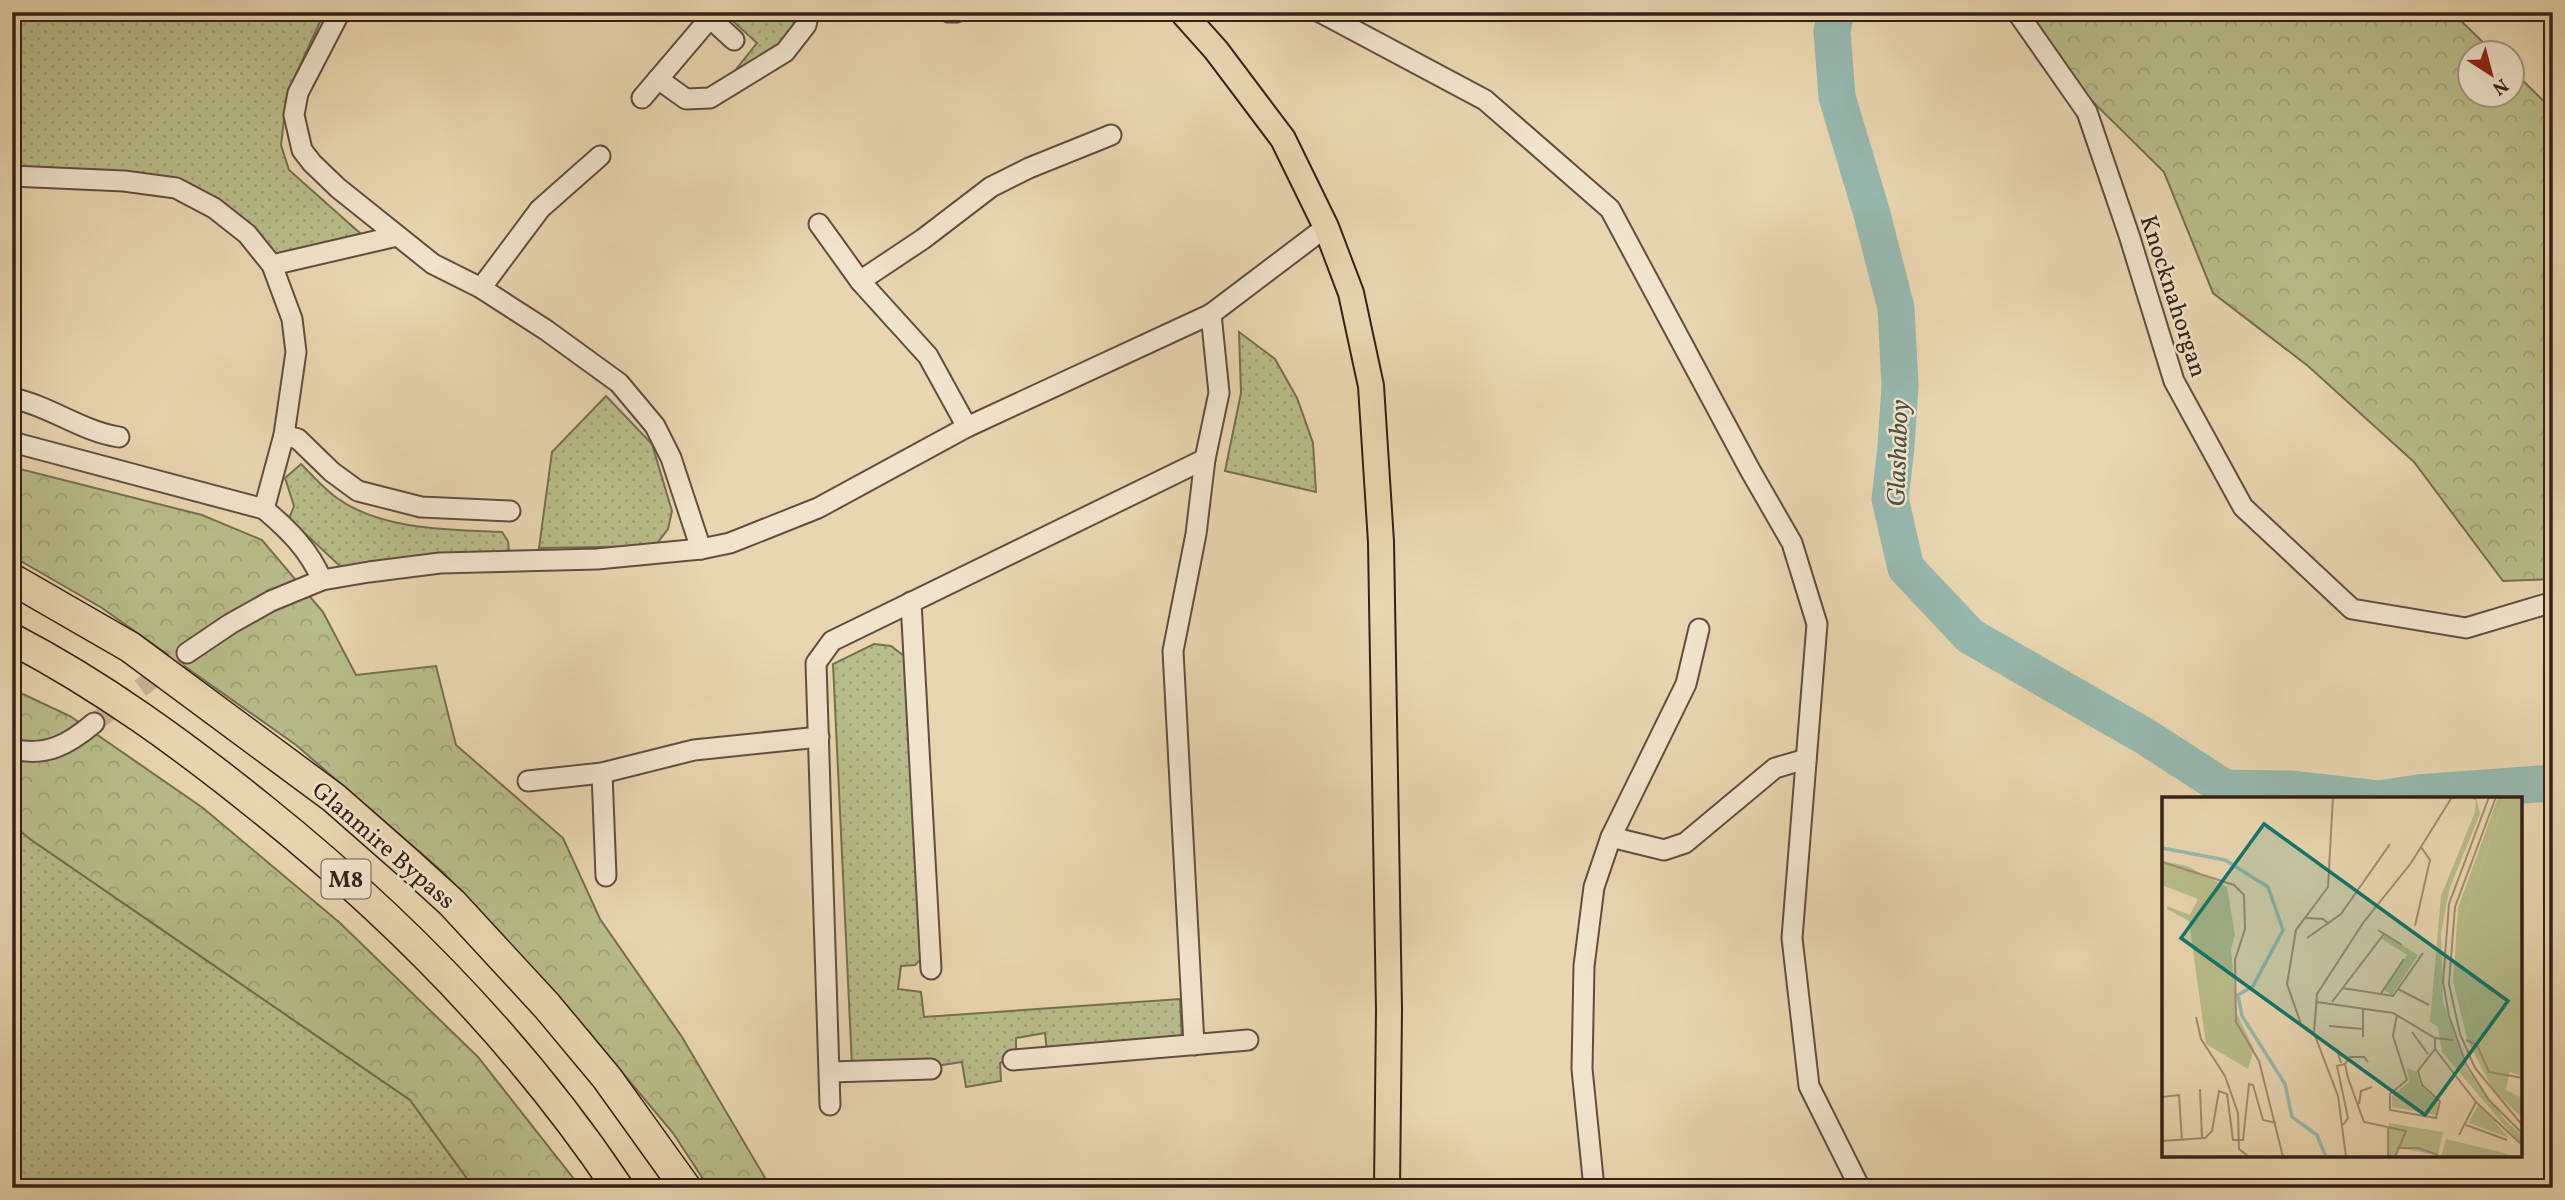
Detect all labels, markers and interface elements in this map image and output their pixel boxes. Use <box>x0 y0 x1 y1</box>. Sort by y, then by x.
north arrow <box>2456 38 2526 108</box>
text: N <box>2486 72 2513 101</box>
street label: Knocknahorgan <box>2130 211 2214 382</box>
water label: Glashaboy <box>1879 399 1919 507</box>
street label: Glanmire Bypass <box>304 775 462 918</box>
inset map <box>2162 797 2523 1158</box>
road number: M8 <box>322 860 370 898</box>

